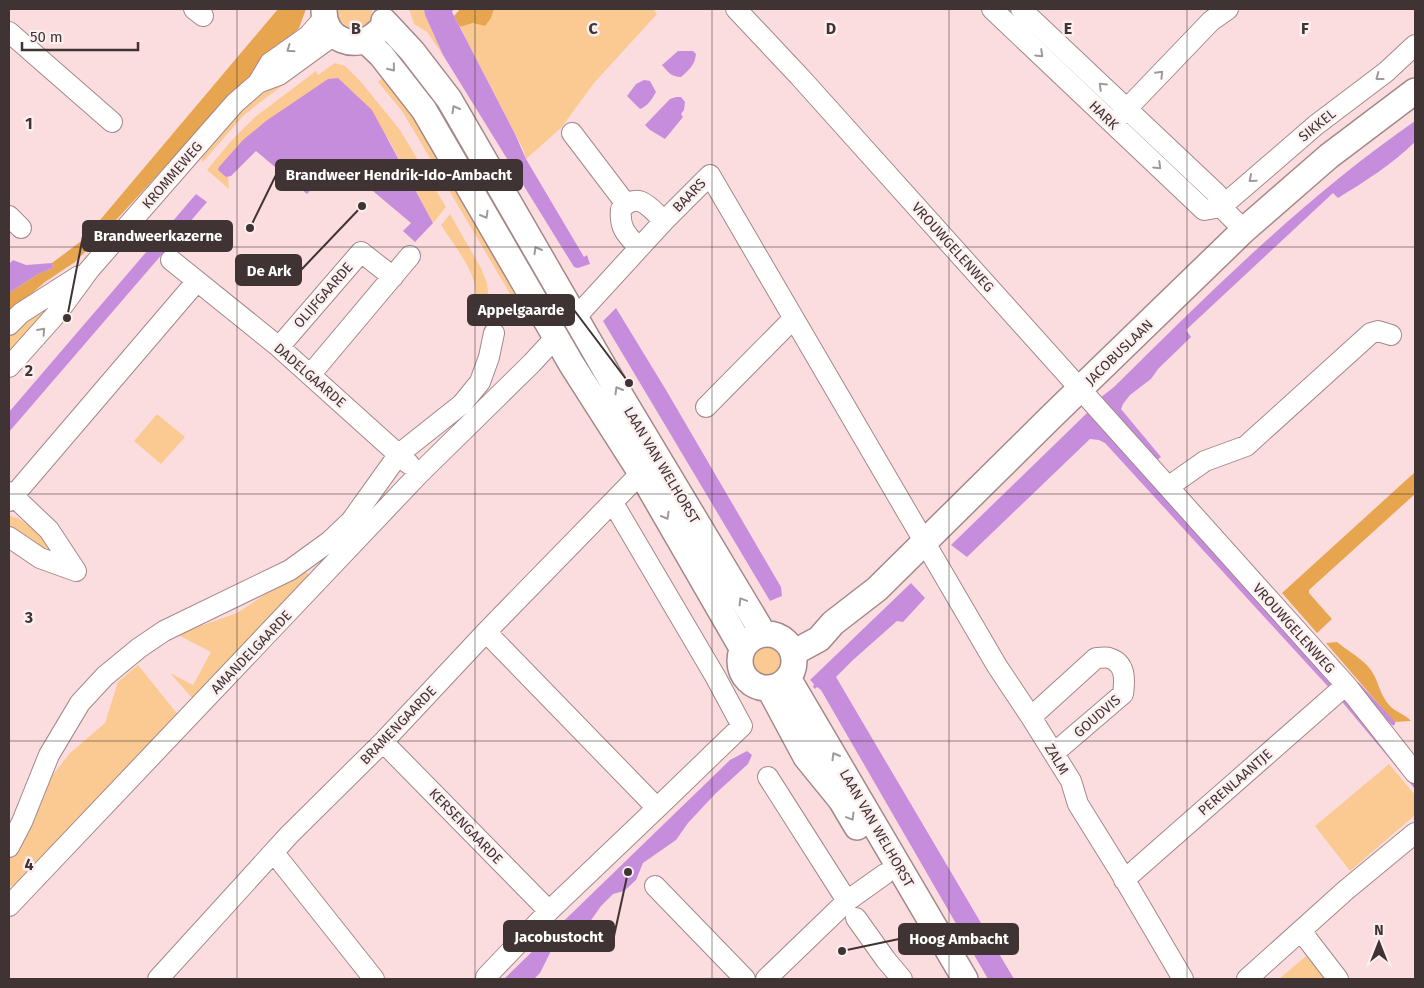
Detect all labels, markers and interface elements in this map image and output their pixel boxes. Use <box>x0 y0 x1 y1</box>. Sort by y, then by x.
text: B <box>351 19 361 38</box>
text: C <box>588 19 598 38</box>
text: D <box>826 19 836 38</box>
text: E <box>1064 19 1072 38</box>
text: F <box>1301 19 1309 38</box>
scale bar <box>22 20 139 52</box>
text: 50 m <box>30 28 63 46</box>
one-way arrow <box>286 43 295 52</box>
one-way arrow <box>1035 48 1044 57</box>
one-way arrow <box>386 62 394 71</box>
one-way arrow <box>1154 71 1163 80</box>
one-way arrow <box>1375 71 1385 80</box>
one-way arrow <box>1099 83 1108 92</box>
street label: HARK <box>1085 97 1122 134</box>
street label: SIKKEL <box>1295 105 1339 145</box>
one-way arrow <box>451 106 461 115</box>
text: 1 <box>25 114 33 133</box>
street label: KROMMEWEG <box>139 138 206 212</box>
callout: Brandweer Hendrik-Ido-Ambacht <box>276 160 522 190</box>
one-way arrow <box>1152 160 1161 169</box>
text: Brandweer Hendrik-Ido-Ambacht <box>286 166 512 184</box>
one-way arrow <box>1249 173 1258 182</box>
street label: BAARS <box>669 175 710 216</box>
street label: VROUWGELENWEG <box>908 199 997 296</box>
one-way arrow <box>478 209 488 218</box>
callout: Brandweerkazerne <box>83 221 232 251</box>
text: Brandweerkazerne <box>94 227 222 245</box>
one-way arrow <box>533 246 543 255</box>
callout: De Ark <box>236 255 301 285</box>
street label: OLIJFGAARDE <box>290 259 357 332</box>
text: De Ark <box>247 262 292 280</box>
callout: Appelgaarde <box>468 295 574 325</box>
text: Appelgaarde <box>477 301 564 319</box>
street label: JACOBUSLAAN <box>1082 316 1157 389</box>
one-way arrow <box>36 327 45 336</box>
street label: DADELGAARDE <box>270 340 349 411</box>
text: 2 <box>25 361 33 380</box>
one-way arrow <box>614 387 624 396</box>
street label: LAAN VAN WELHORST <box>620 404 704 527</box>
one-way arrow <box>660 510 670 519</box>
street label: VROUWGELENWEG <box>1249 580 1338 677</box>
one-way arrow <box>739 597 749 606</box>
street label: AMANDELGAARDE <box>207 607 295 698</box>
text: 3 <box>24 608 33 627</box>
street label: BRAMENGAARDE <box>357 682 440 768</box>
street label: GOUDVIS <box>1071 691 1124 741</box>
street label: ZALM <box>1041 741 1072 778</box>
street label: PERENLAANTJE <box>1195 746 1276 819</box>
one-way arrow <box>831 752 841 761</box>
street label: LAAN VAN WELHORST <box>836 766 918 891</box>
street label: KERSENGAARDE <box>425 785 506 868</box>
one-way arrow <box>845 812 855 821</box>
text: 4 <box>24 855 34 874</box>
north arrow <box>1354 918 1404 968</box>
callout: Jacobustocht <box>504 921 614 951</box>
text: N <box>1374 922 1384 939</box>
callout: Hoog Ambacht <box>899 924 1018 954</box>
text: Jacobustocht <box>513 928 604 946</box>
text: Hoog Ambacht <box>909 930 1009 948</box>

